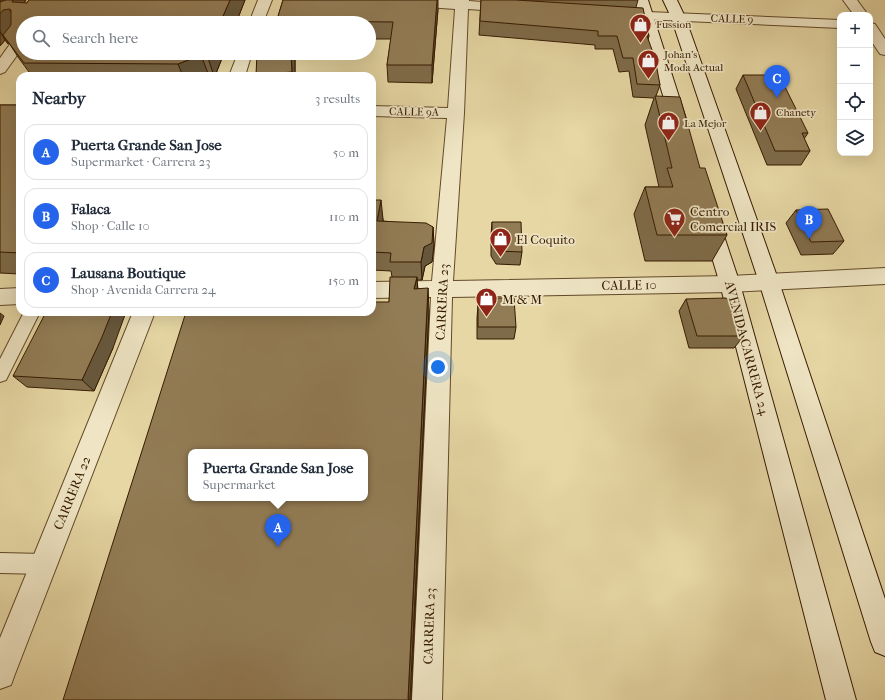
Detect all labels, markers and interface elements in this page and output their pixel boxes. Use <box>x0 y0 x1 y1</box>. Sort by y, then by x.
shop icon: Fussion <box>628 11 654 44</box>
street label: CALLE 9 <box>710 12 754 26</box>
map controls <box>837 12 873 156</box>
button: + <box>837 12 873 48</box>
search box <box>16 16 376 60</box>
place label: Fussion <box>656 18 692 31</box>
icon: search <box>30 27 52 49</box>
text: Search here <box>62 29 138 47</box>
shop icon: Johan's Moda Actual <box>636 47 662 80</box>
place label: Johan's Moda Actual <box>663 48 723 74</box>
button: − <box>837 48 873 84</box>
pin: C <box>764 65 790 98</box>
button: locate <box>837 84 873 120</box>
text: Nearby <box>32 88 86 108</box>
text: 3 results <box>315 91 360 106</box>
shop icon: Chanety <box>748 99 774 132</box>
street label: CALLE 9A <box>389 105 440 119</box>
place label: Chanety <box>776 106 817 119</box>
shop icon: La Mejor <box>656 110 682 143</box>
place label: La Mejor <box>684 117 727 130</box>
button: layers <box>837 120 873 156</box>
text: Puerta Grande San Jose <box>71 136 222 154</box>
text: A <box>42 145 50 160</box>
text: 50 m <box>333 145 359 160</box>
text: Supermarket · Carrera 23 <box>71 154 211 169</box>
text: Falaca <box>71 200 111 218</box>
place label: Centro Comercial IRIS <box>690 204 776 234</box>
supermarket icon: Centro Comercial IRIS <box>661 205 687 238</box>
pin: B <box>796 206 822 239</box>
text: B <box>42 209 50 224</box>
text: 110 m <box>329 209 359 224</box>
text: Shop · Calle 10 <box>71 218 150 233</box>
shop icon: El Coquito <box>487 226 513 259</box>
place label: El Coquito <box>516 232 575 247</box>
street label: CARRERA 23 <box>433 263 451 341</box>
text: Lausana Boutique <box>71 264 186 282</box>
text: C <box>42 273 50 288</box>
text: 150 m <box>328 273 359 288</box>
street label: CALLE 10 <box>601 277 657 293</box>
street label: AVENIDA CARRERA 24 <box>722 278 772 417</box>
text: Shop · Avenida Carrera 24 <box>71 282 216 297</box>
shop icon: M & M <box>473 286 499 319</box>
place label: M & M <box>502 292 542 307</box>
your location <box>428 357 448 377</box>
popup <box>188 449 368 501</box>
street label: CARRERA 22 <box>50 454 94 532</box>
text: Puerta Grande San Jose <box>203 459 353 477</box>
text: Supermarket <box>203 477 275 492</box>
pin: A <box>265 514 291 547</box>
street label: CARRERA 23 <box>420 587 438 665</box>

